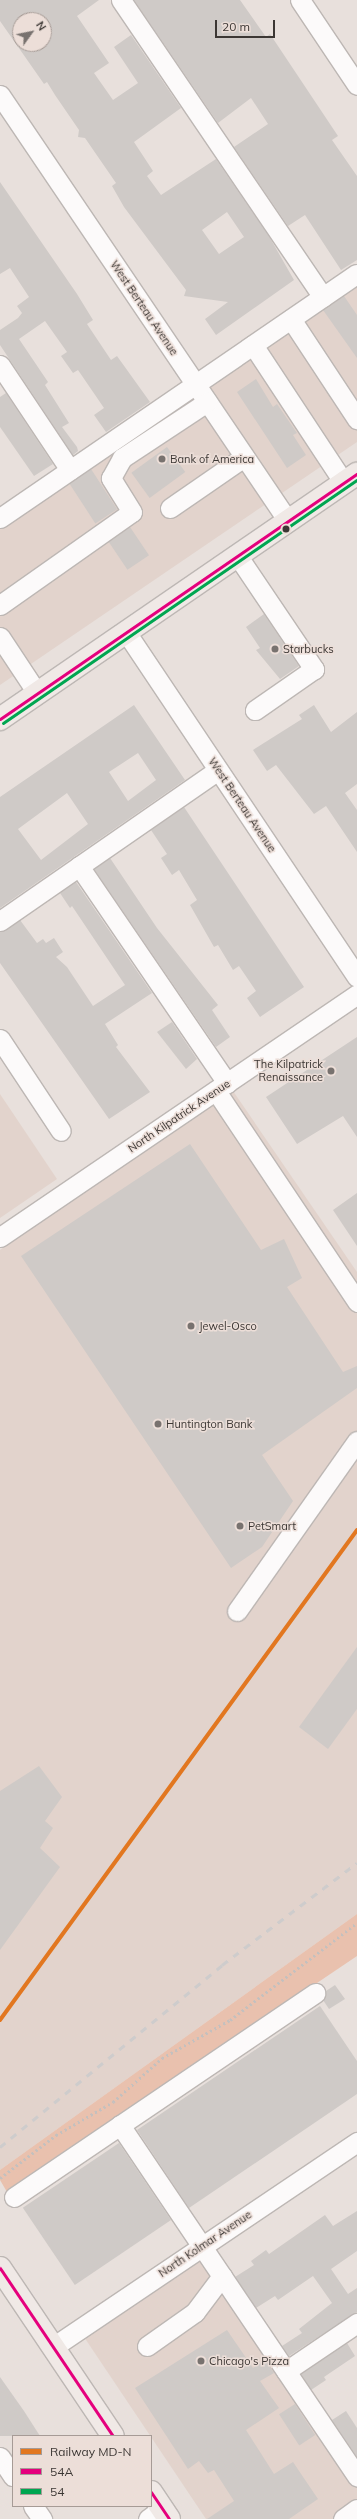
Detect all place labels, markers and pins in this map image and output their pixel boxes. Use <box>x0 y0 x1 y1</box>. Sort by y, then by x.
place label: Bank of America <box>170 452 254 466</box>
marker: Bank of America <box>157 454 167 464</box>
unlabelled marker <box>281 524 291 534</box>
place label: Starbucks <box>283 642 334 656</box>
marker: Starbucks <box>270 644 280 654</box>
place label: The Kilpatrick Renaissance <box>254 1058 323 1084</box>
marker: The Kilpatrick Renaissance <box>326 1066 336 1076</box>
place label: Jewel-Osco <box>199 1319 257 1333</box>
marker: Jewel-Osco <box>186 1321 196 1331</box>
place label: Huntington Bank <box>166 1417 252 1431</box>
marker: Huntington Bank <box>153 1419 163 1429</box>
place label: PetSmart <box>248 1519 296 1533</box>
marker: PetSmart <box>235 1521 245 1531</box>
place label: Chicago's Pizza <box>209 2354 289 2368</box>
marker: Chicago's Pizza <box>196 2356 206 2366</box>

